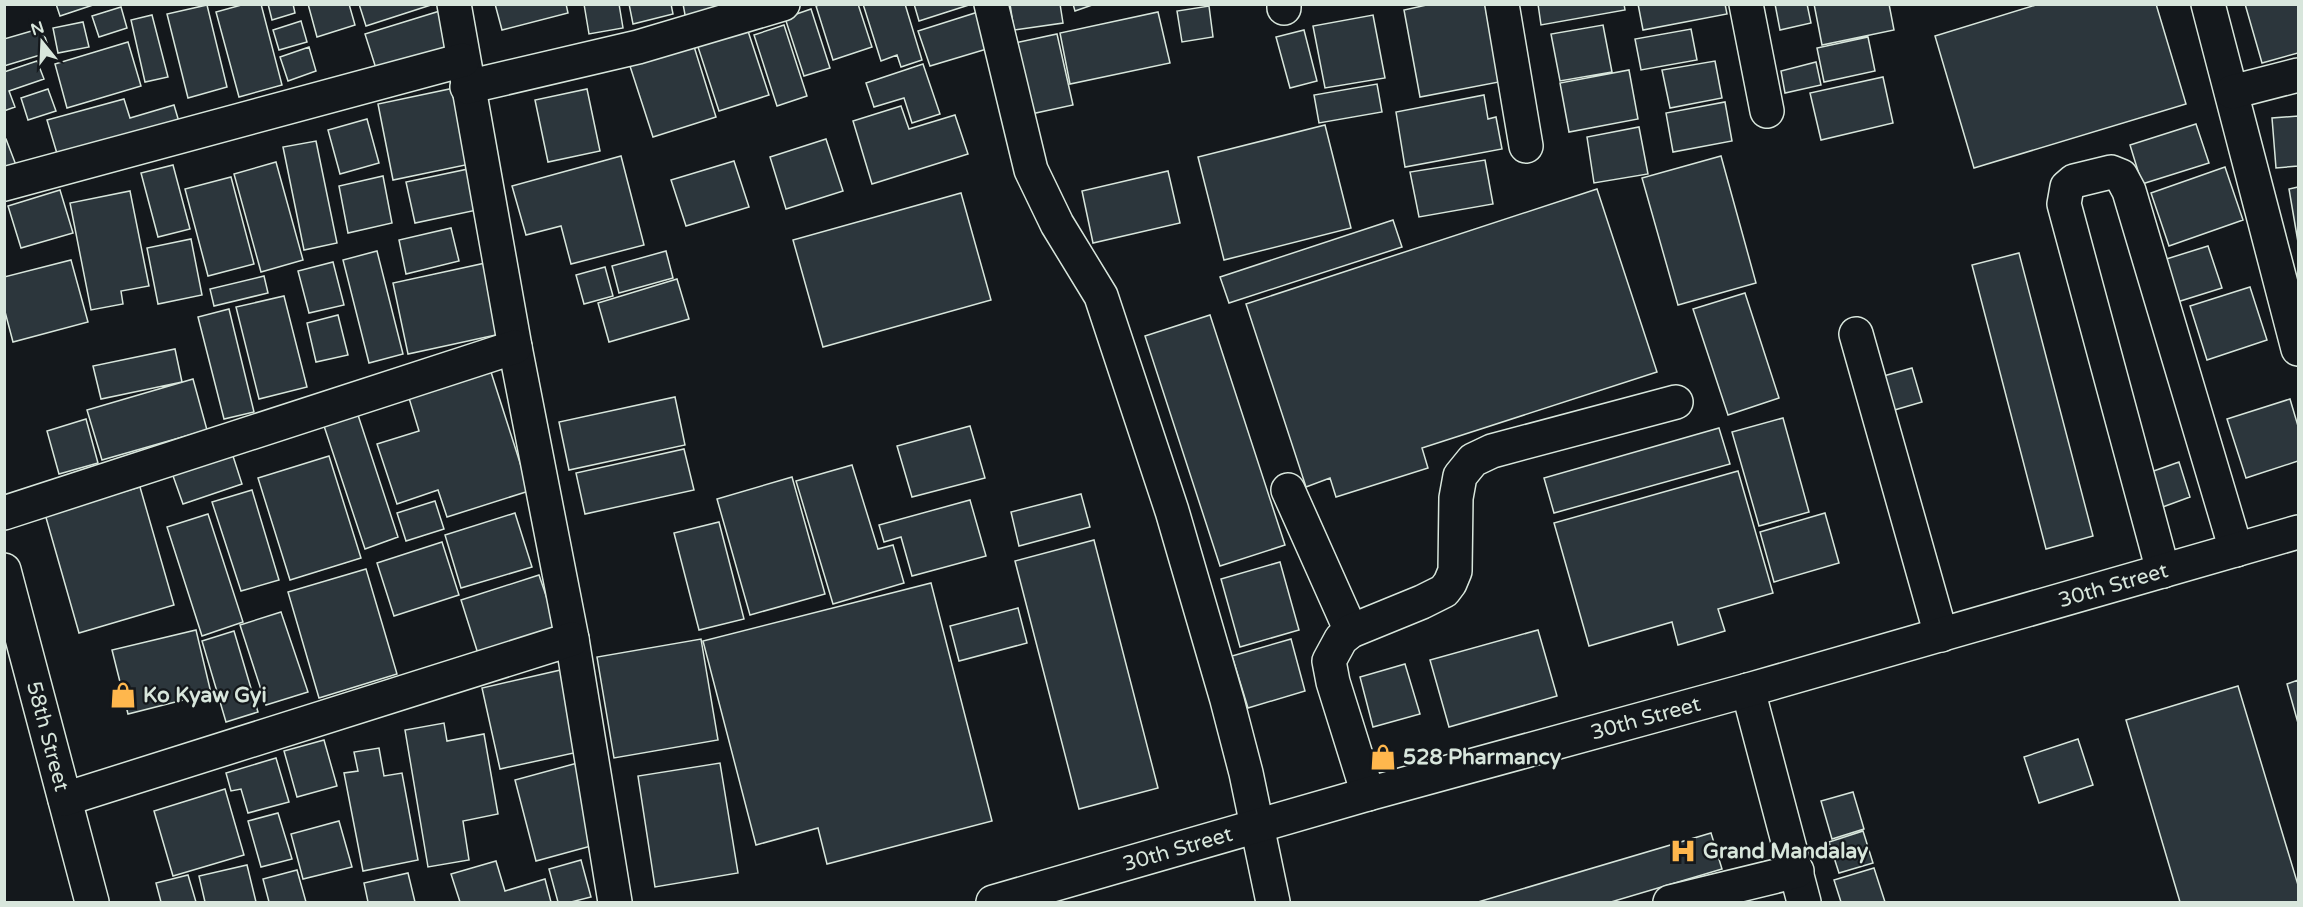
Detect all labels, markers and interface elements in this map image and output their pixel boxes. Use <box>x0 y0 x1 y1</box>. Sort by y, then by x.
north arrow <box>12 12 72 72</box>
text: N <box>28 17 47 40</box>
street label: 30th Street <box>2055 558 2171 613</box>
street label: 58th Street <box>22 679 75 794</box>
shop icon: Ko Kyaw Gyi <box>108 680 138 710</box>
place label: Ko Kyaw Gyi <box>143 683 267 708</box>
street label: 30th Street <box>1588 691 1703 745</box>
shop icon: 528 Pharmancy <box>1368 742 1398 772</box>
place label: 528 Pharmancy <box>1403 745 1562 770</box>
street label: 30th Street <box>1120 821 1235 876</box>
hospital icon: Grand Mandalay <box>1668 836 1698 866</box>
place label: Grand Mandalay <box>1703 839 1869 864</box>

